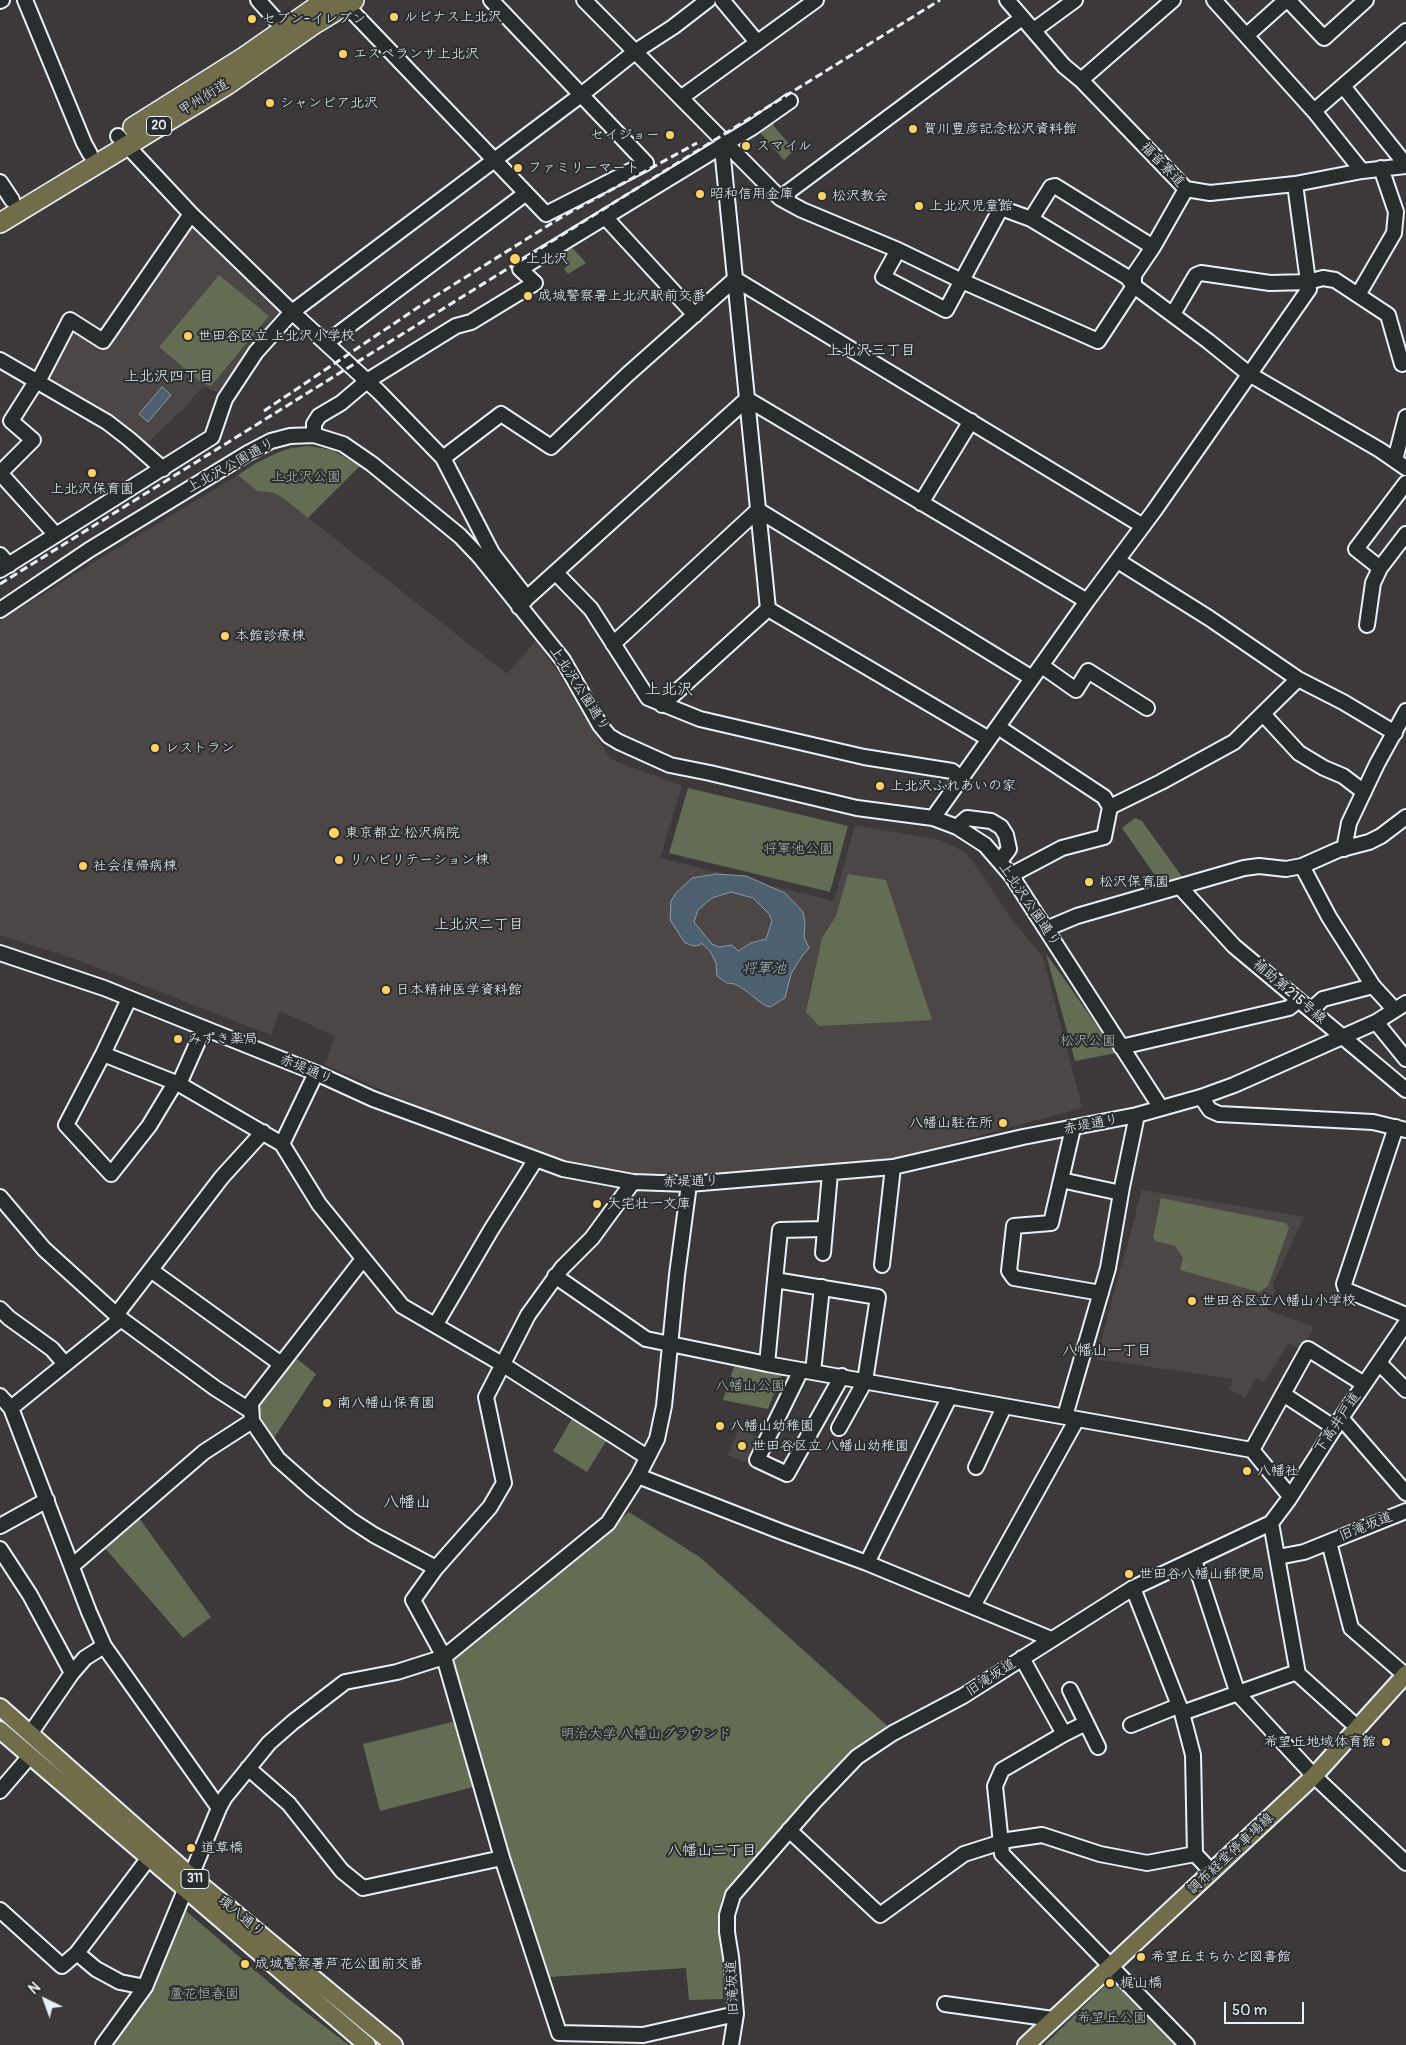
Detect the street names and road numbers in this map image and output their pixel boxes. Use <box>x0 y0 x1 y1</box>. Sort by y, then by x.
street label: 甲州街道 <box>176 76 232 120</box>
road number: 20 <box>146 116 172 136</box>
street label: 福音寮道 <box>1137 139 1187 191</box>
street label: 上北沢公園通り <box>184 435 278 497</box>
street label: 上北沢公園通り <box>545 643 613 735</box>
street label: 上北沢公園通り <box>995 860 1063 950</box>
street label: 補助第215号線 <box>1249 956 1329 1028</box>
street label: 赤堤通り <box>277 1051 335 1089</box>
street label: 赤堤通り <box>1062 1111 1120 1139</box>
street label: 赤堤通り <box>663 1173 719 1191</box>
street label: 下高井戸道 <box>1311 1389 1365 1457</box>
street label: 旧滝坂道 <box>1337 1509 1395 1545</box>
street label: 旧滝坂道 <box>963 1656 1019 1700</box>
street label: 調布経堂停車場線 <box>1184 1810 1278 1898</box>
road number: 311 <box>181 1870 209 1888</box>
street label: 環八通り <box>214 1893 268 1941</box>
street label: 旧滝坂道 <box>723 1960 743 2016</box>

